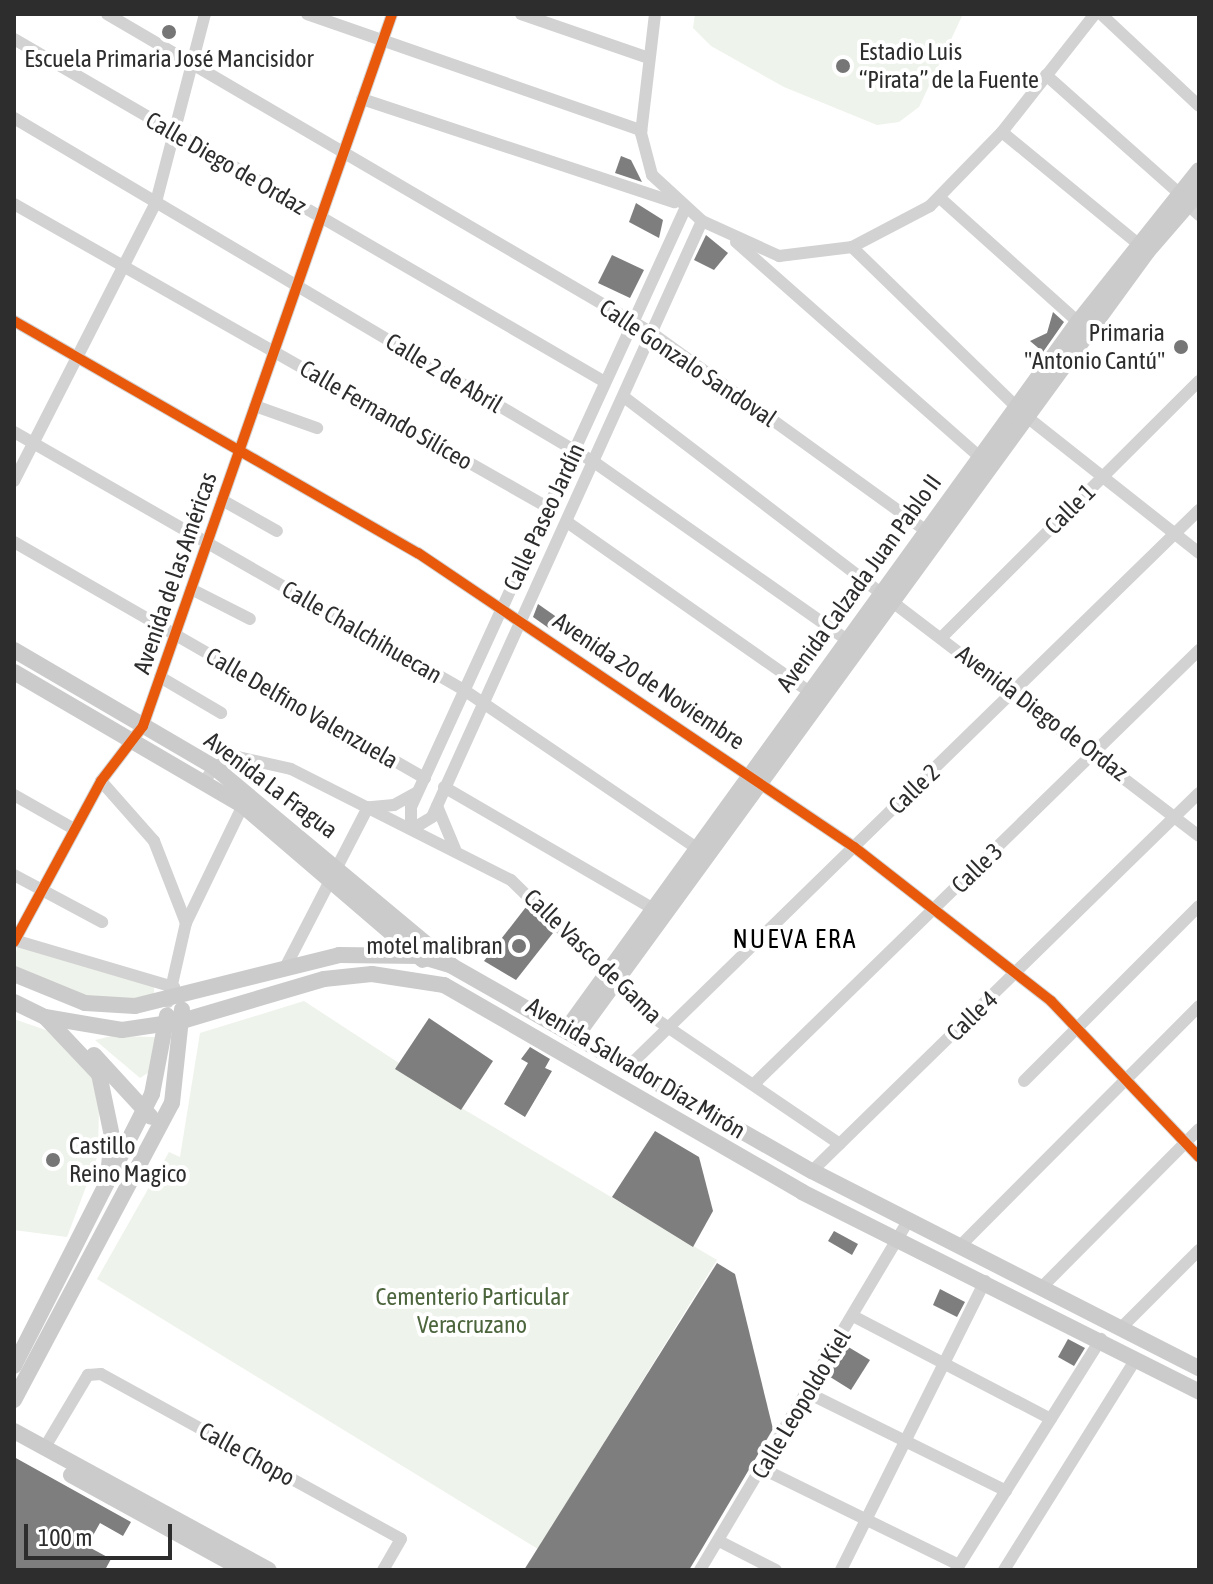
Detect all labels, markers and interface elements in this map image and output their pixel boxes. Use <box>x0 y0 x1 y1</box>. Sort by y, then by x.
marker: Escuela Primaria José Mancisidor <box>160 23 178 41</box>
place label: Estadio Luis “Pirata” de la Fuente <box>859 38 1039 94</box>
place label: Escuela Primaria José Mancisidor <box>24 45 314 73</box>
marker: Estadio Luis “Pirata” de la Fuente <box>834 57 852 75</box>
street label: Calle Diego de Ordaz <box>141 105 311 221</box>
street label: Calle Gonzalo Sandoval <box>594 293 782 433</box>
place label: Primaria "Antonio Cantú" <box>1024 319 1165 375</box>
street label: Calle 2 de Abril <box>381 327 507 419</box>
marker: Primaria "Antonio Cantú" <box>1172 338 1190 356</box>
street label: Calle Fernando Silíceo <box>295 354 477 476</box>
street label: Calle Paseo Jardín <box>497 439 591 595</box>
street label: Avenida de las Américas <box>127 468 223 678</box>
street label: Avenida Calzada Juan Pablo II <box>771 469 947 697</box>
street label: Calle 1 <box>1039 478 1101 540</box>
street label: Calle Chalchihuecan <box>277 575 447 689</box>
street label: Avenida 20 de Noviembre <box>548 606 750 756</box>
street label: Avenida Diego de Ordaz <box>951 639 1133 787</box>
street label: Calle Delfino Valenzuela <box>201 641 403 775</box>
street label: Avenida La Fragua <box>199 726 343 844</box>
street label: Calle 2 <box>882 758 946 820</box>
street label: Calle 3 <box>945 837 1009 899</box>
street label: Calle Vasco de Gama <box>518 883 668 1029</box>
district label: NUEVA ERA <box>732 924 858 956</box>
place label: motel malibran <box>366 932 503 960</box>
marker: motel malibran <box>510 937 528 955</box>
street label: Calle 4 <box>940 985 1004 1047</box>
street label: Avenida Salvador Díaz Mirón <box>521 991 751 1145</box>
place label: Castillo Reino Magico <box>69 1132 187 1188</box>
marker: Castillo Reino Magico <box>44 1151 62 1169</box>
park label: Cementerio Particular Veracruzano <box>375 1283 569 1339</box>
street label: Calle Leopoldo Kiel <box>745 1324 857 1484</box>
street label: Calle Chopo <box>194 1416 300 1492</box>
scale bar <box>28 1508 176 1558</box>
text: 100 m <box>38 1524 92 1551</box>

